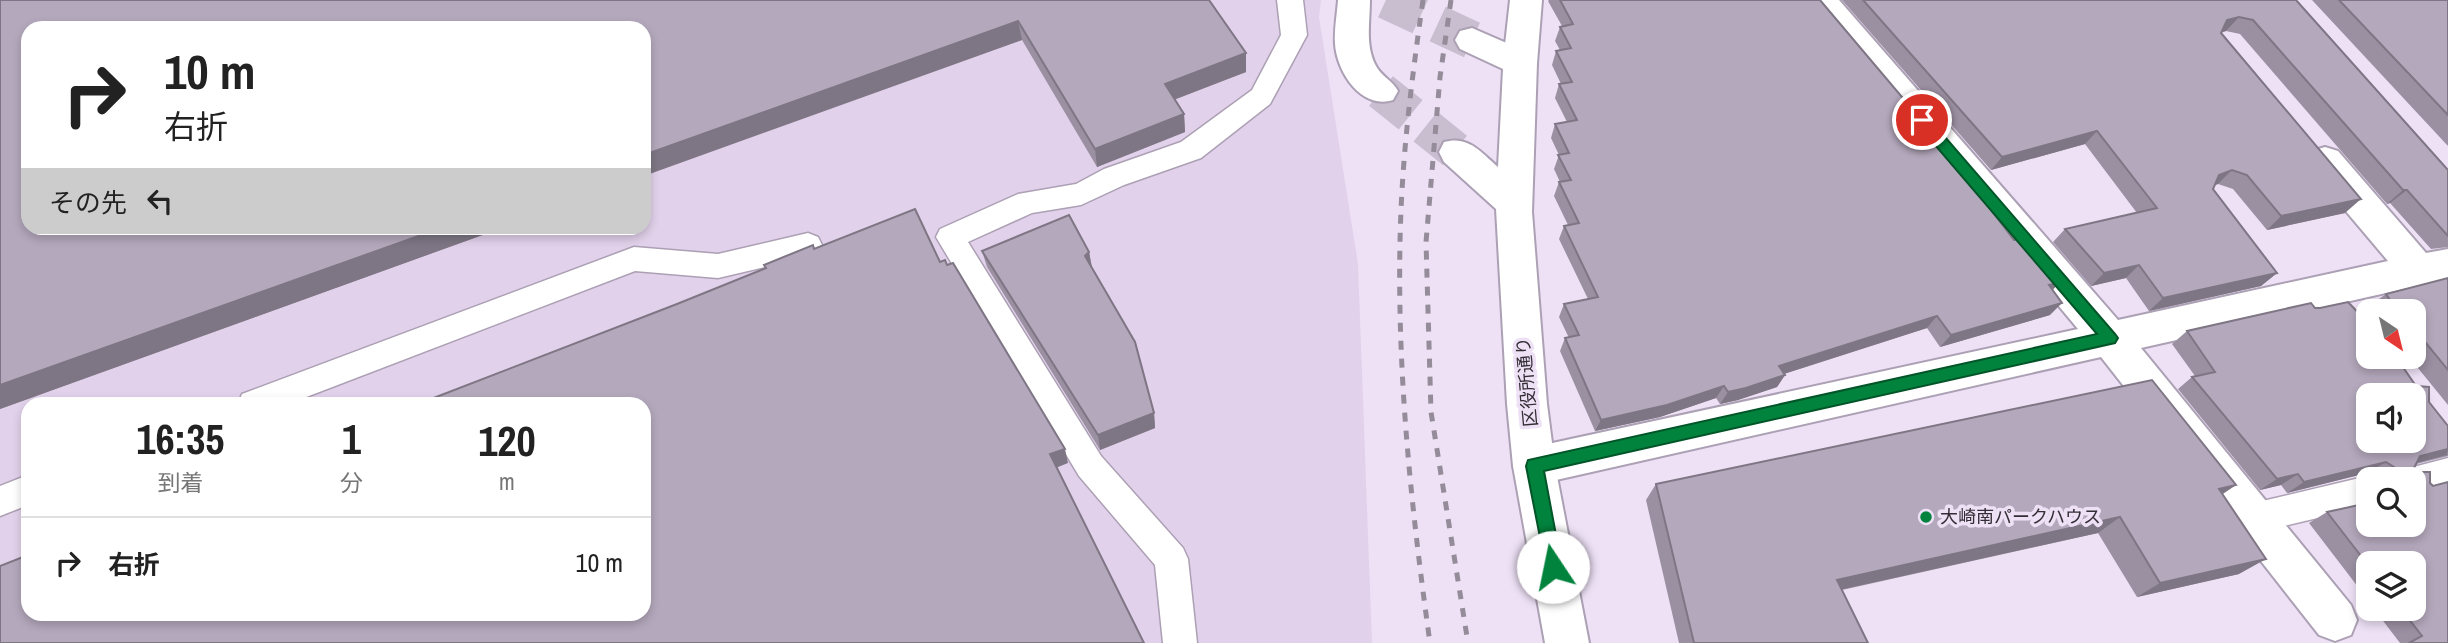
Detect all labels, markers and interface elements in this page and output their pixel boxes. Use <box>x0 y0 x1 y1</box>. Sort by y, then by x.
text: 10 m <box>164 38 256 104</box>
icon: right <box>49 49 140 140</box>
pin <box>1892 90 1952 150</box>
icon: arrive <box>1903 101 1941 139</box>
text: 右折 <box>164 105 228 148</box>
icon: left <box>141 182 179 220</box>
text: その先 <box>49 185 127 220</box>
north arrow <box>2356 299 2426 369</box>
map controls <box>2356 299 2426 621</box>
street label: 区役所通り <box>1510 336 1543 428</box>
button: sound <box>2356 383 2426 453</box>
text: 16:35 <box>136 411 224 467</box>
text: 1 <box>342 411 361 467</box>
text: 120 <box>478 413 536 469</box>
text: m <box>499 466 515 497</box>
text: 到着 <box>157 467 203 498</box>
text: 分 <box>340 467 363 498</box>
button: search <box>2356 467 2426 537</box>
place label: 大崎南パークハウス <box>1940 504 2101 529</box>
marker: 大崎南パークハウス <box>1918 509 1934 525</box>
position arrow <box>1516 530 1590 604</box>
icon: right <box>49 544 87 582</box>
text: 10 m <box>576 545 623 580</box>
text: 右折 <box>108 547 160 582</box>
button: layers <box>2356 551 2426 621</box>

